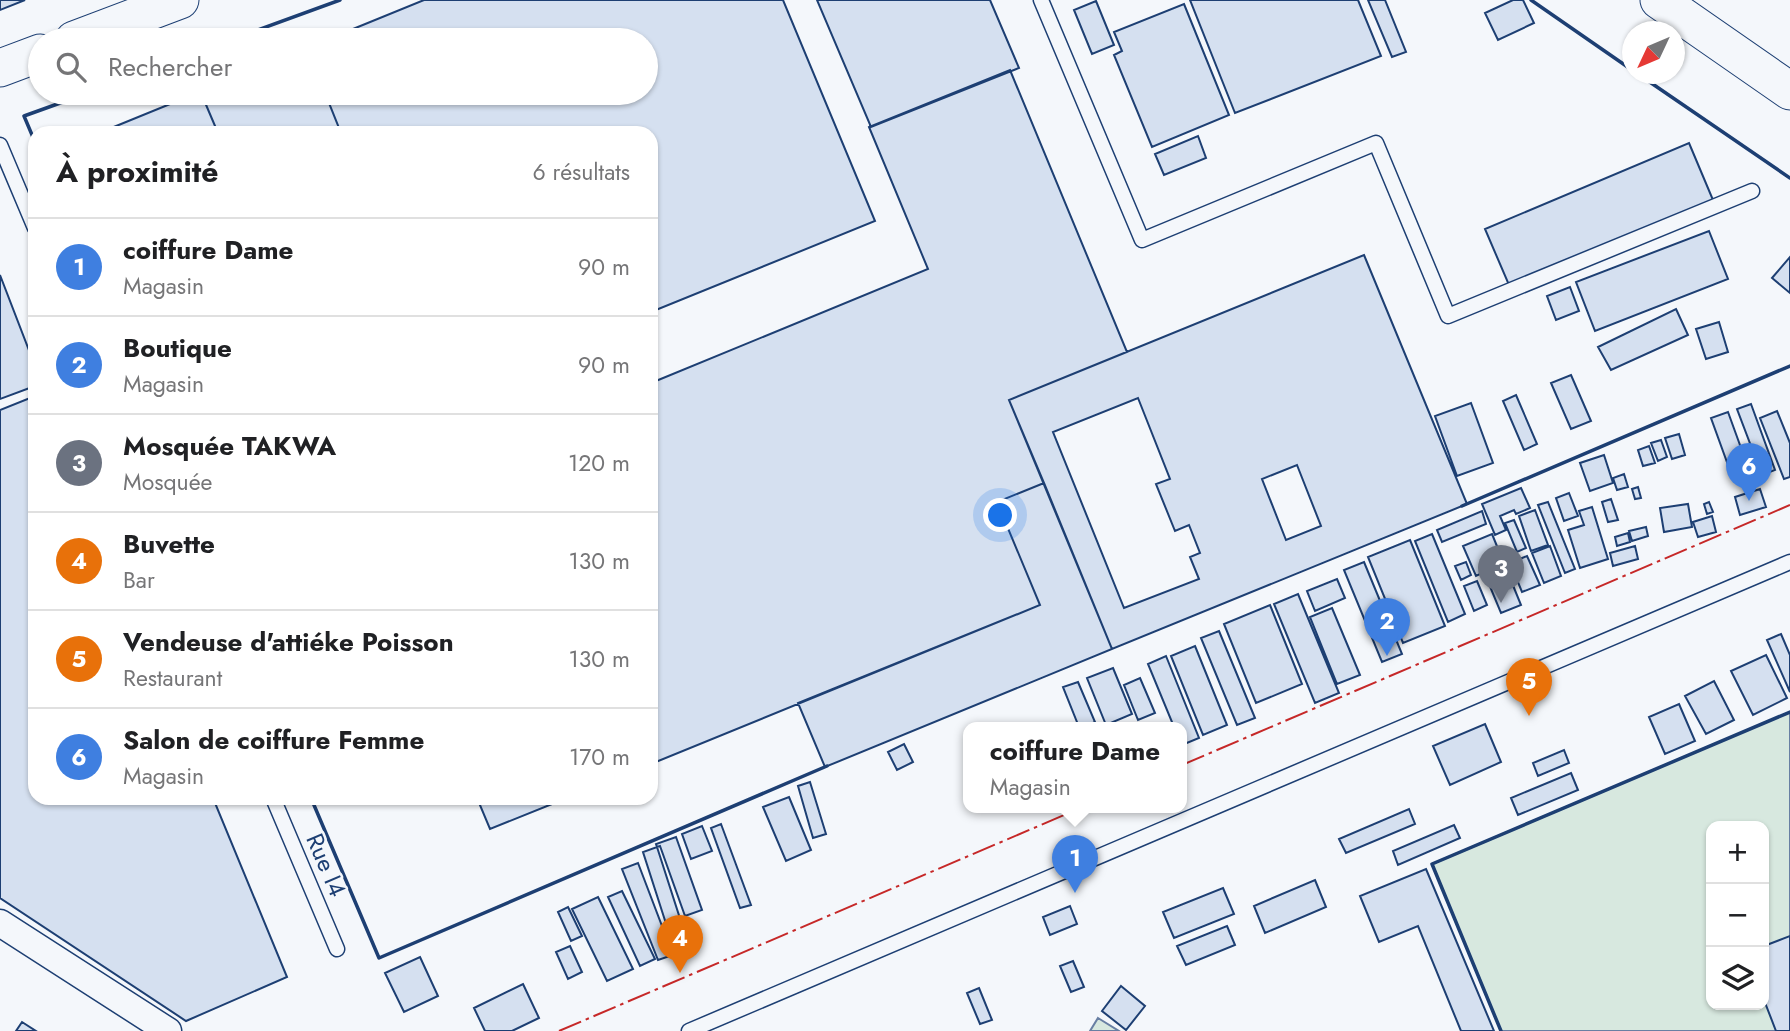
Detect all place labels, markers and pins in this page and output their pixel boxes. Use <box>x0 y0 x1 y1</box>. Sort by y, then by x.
pin: 6 <box>1726 443 1772 501</box>
pin: 3 <box>1478 545 1524 603</box>
pin: 2 <box>1364 598 1410 656</box>
pin: 5 <box>1506 658 1552 716</box>
pin: 1 <box>1052 835 1098 893</box>
pin: 4 <box>657 915 703 973</box>

